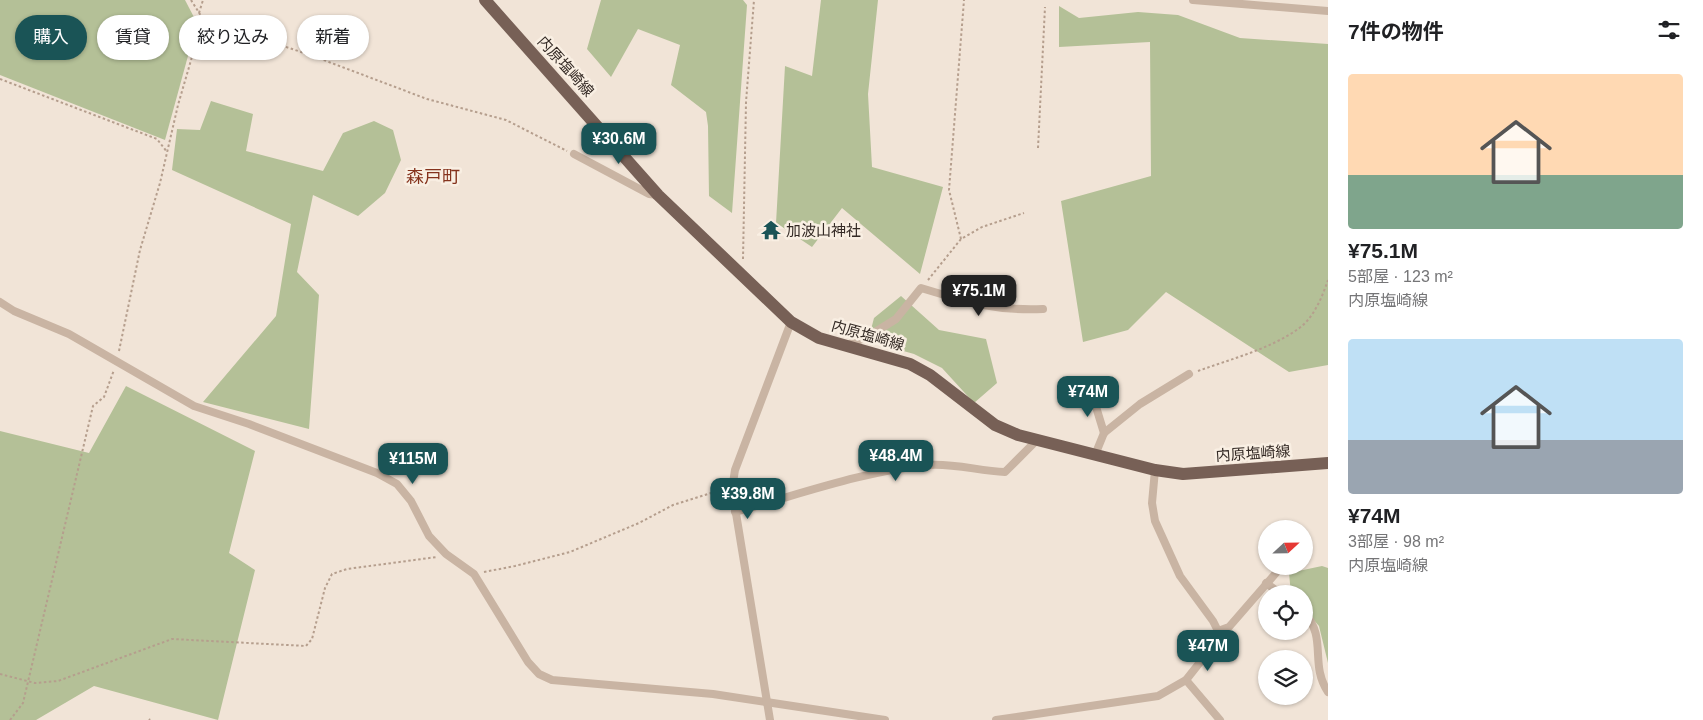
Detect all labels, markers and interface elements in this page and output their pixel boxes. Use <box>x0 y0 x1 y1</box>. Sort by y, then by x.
chip: 購入 <box>15 15 87 60</box>
chip: 賃貸 <box>97 15 169 60</box>
chip: 絞り込み <box>179 15 287 60</box>
chip: 新着 <box>297 15 369 60</box>
icon: filters <box>1655 16 1683 44</box>
text: 7件の物件 <box>1348 20 1444 43</box>
street label: 内原塩崎線 <box>535 32 597 100</box>
icon: home <box>1471 107 1561 197</box>
pin: ¥30.6M <box>578 122 660 165</box>
text: ¥30.6M <box>592 130 646 147</box>
district label: 森戸町 <box>406 167 460 187</box>
temple icon: 加波山神社 <box>760 219 782 241</box>
place label: 加波山神社 <box>786 222 861 239</box>
text: ¥75.1M <box>1348 239 1418 262</box>
text: 5部屋 · 123 m² <box>1348 268 1453 285</box>
pin: ¥75.1M <box>938 274 1020 317</box>
text: ¥75.1M <box>952 282 1006 299</box>
text: 内原塩崎線 <box>1348 292 1428 309</box>
street label: 内原塩崎線 <box>830 316 906 354</box>
icon: home <box>1471 372 1561 462</box>
pin: ¥74M <box>1058 376 1118 418</box>
text: ¥74M <box>1068 383 1108 400</box>
pin: ¥48.4M <box>855 440 937 482</box>
pin: ¥115M <box>378 442 448 485</box>
street label: 内原塩崎線 <box>1215 442 1291 464</box>
text: ¥48.4M <box>869 447 923 464</box>
text: ¥115M <box>389 450 437 467</box>
pin: ¥39.8M <box>707 478 789 520</box>
text: ¥39.8M <box>721 485 775 502</box>
text: ¥74M <box>1348 504 1401 527</box>
north arrow <box>1258 520 1312 575</box>
map controls <box>1258 520 1313 705</box>
text: 3部屋 · 98 m² <box>1348 533 1444 550</box>
text: 内原塩崎線 <box>1348 557 1428 574</box>
button: locate <box>1258 585 1313 640</box>
pin: ¥47M <box>1178 630 1238 672</box>
text: ¥47M <box>1188 637 1228 654</box>
button: layers <box>1258 650 1313 705</box>

